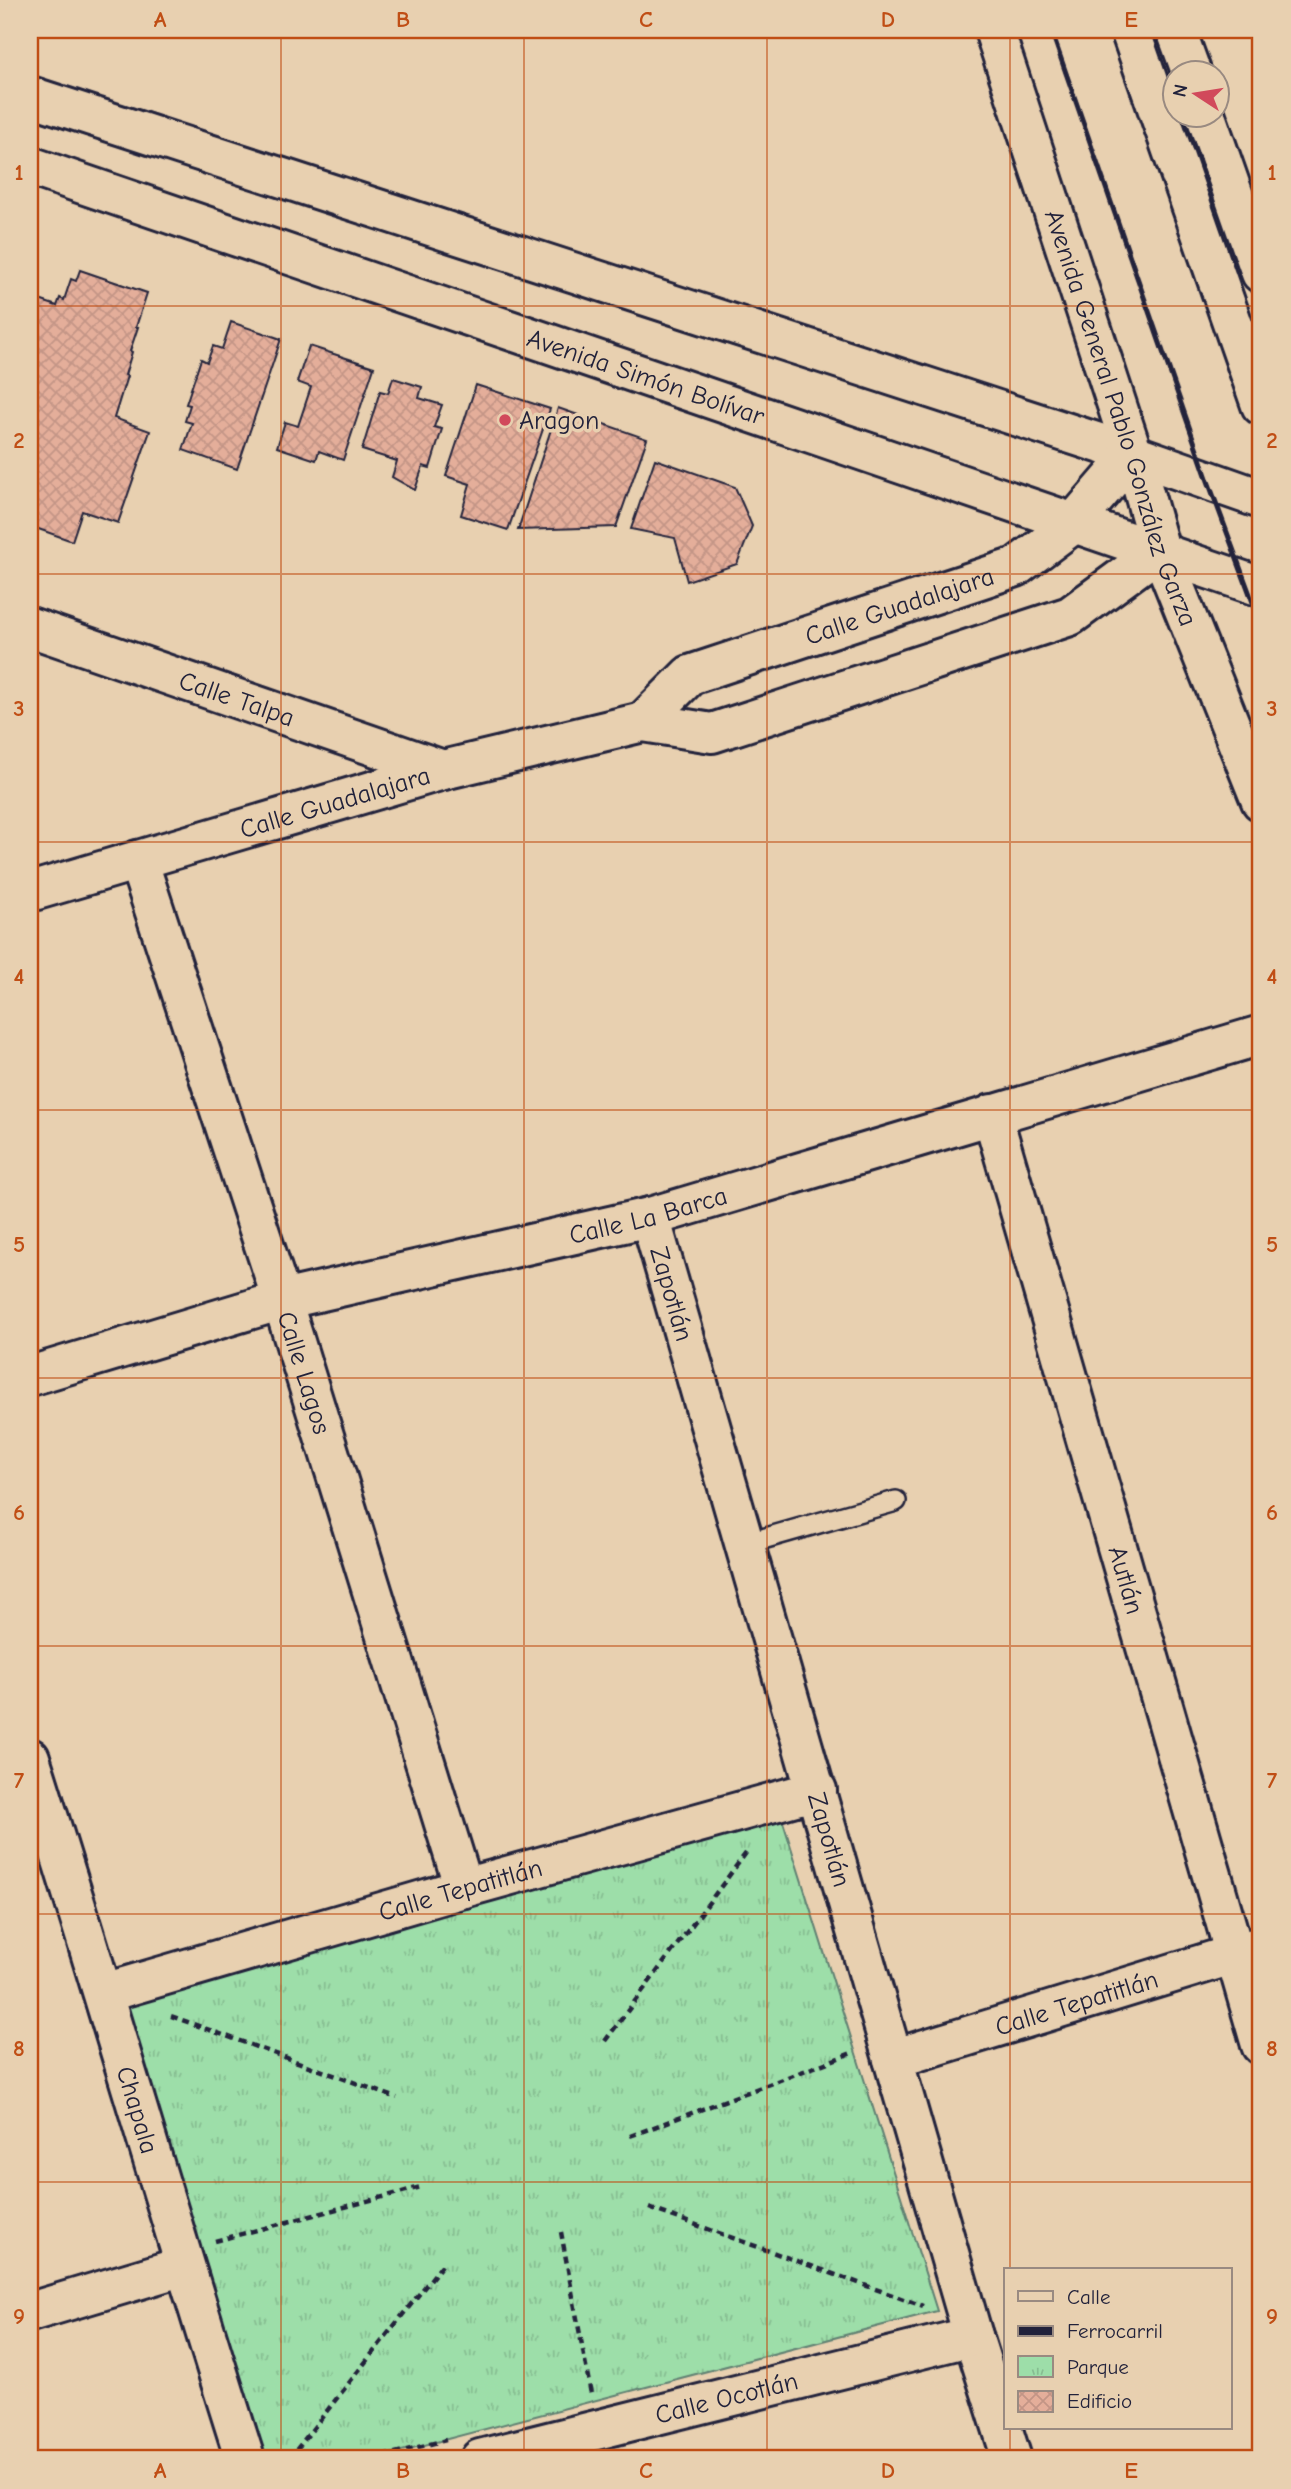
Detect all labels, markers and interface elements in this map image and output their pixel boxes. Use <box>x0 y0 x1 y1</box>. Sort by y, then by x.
text: A <box>154 6 167 33</box>
text: B <box>396 6 410 33</box>
text: C <box>639 6 653 33</box>
text: D <box>881 6 895 33</box>
text: E <box>1124 6 1138 33</box>
north arrow <box>1162 60 1232 130</box>
text: N <box>1168 82 1192 99</box>
text: 1 <box>14 159 24 186</box>
text: 1 <box>1267 159 1277 186</box>
street label: Avenida General Pablo González Garza <box>1038 206 1203 630</box>
street label: Avenida Simón Bolívar <box>523 323 769 432</box>
place label: Aragon <box>519 406 599 436</box>
marker: Aragon <box>497 412 513 428</box>
text: 2 <box>13 427 25 454</box>
text: 2 <box>1266 427 1278 454</box>
street label: Calle Guadalajara <box>801 561 998 652</box>
street label: Calle Talpa <box>175 666 298 733</box>
text: 3 <box>13 695 25 722</box>
text: 3 <box>1266 695 1278 722</box>
street label: Calle Guadalajara <box>237 761 434 845</box>
text: 4 <box>14 963 25 990</box>
text: 4 <box>1267 963 1278 990</box>
street label: Calle La Barca <box>566 1181 731 1251</box>
text: 5 <box>13 1231 25 1258</box>
text: 5 <box>1266 1231 1278 1258</box>
street label: Zapotlán <box>643 1243 699 1345</box>
street label: Calle Lagos <box>270 1308 337 1438</box>
text: 6 <box>13 1499 25 1526</box>
text: 6 <box>1266 1499 1278 1526</box>
street label: Autlán <box>1102 1543 1150 1618</box>
text: 7 <box>14 1767 25 1794</box>
text: 7 <box>1267 1767 1278 1794</box>
street label: Zapotlán <box>801 1789 857 1891</box>
street label: Calle Tepatitlán <box>375 1853 546 1928</box>
street label: Calle Tepatitlán <box>992 1965 1162 2043</box>
text: 8 <box>13 2035 25 2062</box>
text: 8 <box>1266 2035 1278 2062</box>
street label: Chapala <box>110 2063 164 2157</box>
legend <box>1004 2268 1232 2430</box>
text: Calle <box>1067 2285 1110 2309</box>
text: 9 <box>13 2303 25 2330</box>
text: 9 <box>1266 2303 1278 2330</box>
text: Ferrocarril <box>1067 2319 1163 2343</box>
text: Parque <box>1067 2355 1129 2379</box>
street label: Calle Ocotlán <box>652 2366 801 2431</box>
text: Edificio <box>1067 2389 1132 2413</box>
text: A <box>154 2457 167 2484</box>
text: B <box>396 2457 410 2484</box>
text: C <box>639 2457 653 2484</box>
text: D <box>881 2457 895 2484</box>
text: E <box>1124 2457 1138 2484</box>

